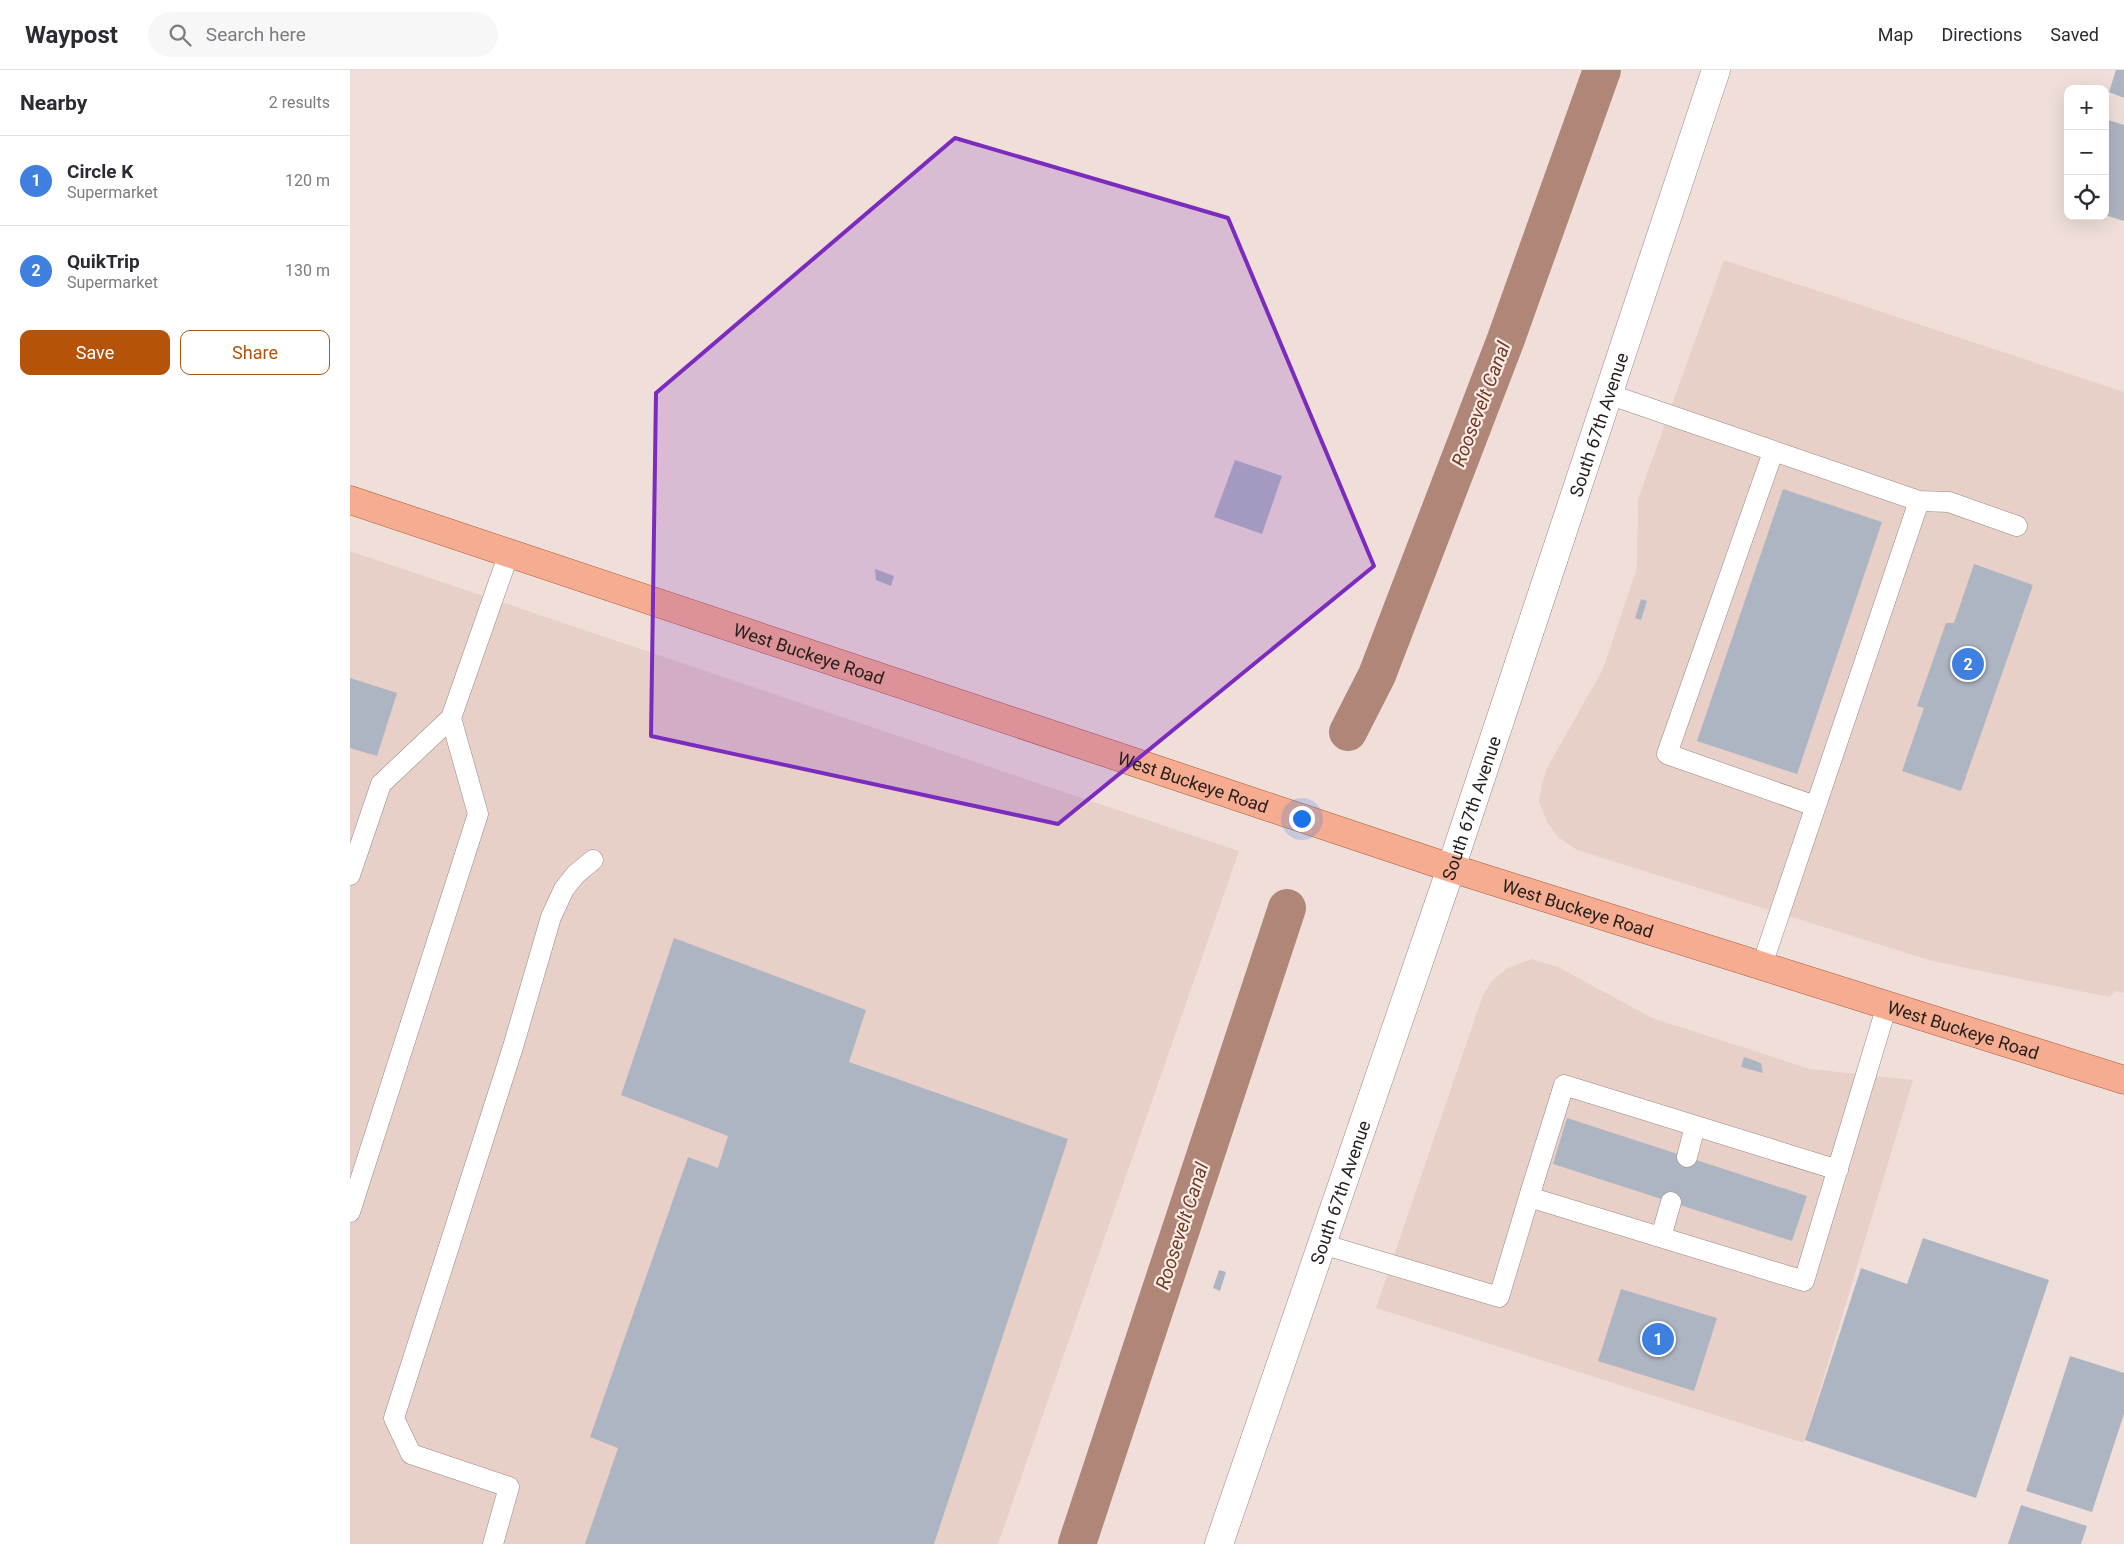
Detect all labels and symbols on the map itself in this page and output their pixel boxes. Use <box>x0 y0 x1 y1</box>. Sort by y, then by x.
water label: Roosevelt Canal <box>1447 338 1516 470</box>
street label: South 67th Avenue <box>1565 350 1632 499</box>
street label: West Buckeye Road <box>731 618 887 688</box>
pin: 2 <box>1952 645 1984 683</box>
street label: South 67th Avenue <box>1437 733 1505 883</box>
street label: West Buckeye Road <box>1115 747 1271 817</box>
your location <box>1289 806 1315 832</box>
street label: West Buckeye Road <box>1500 874 1656 942</box>
street label: West Buckeye Road <box>1885 996 2042 1063</box>
street label: South 67th Avenue <box>1305 1118 1374 1267</box>
water label: Roosevelt Canal <box>1151 1159 1213 1292</box>
pin: 1 <box>1642 1320 1674 1358</box>

